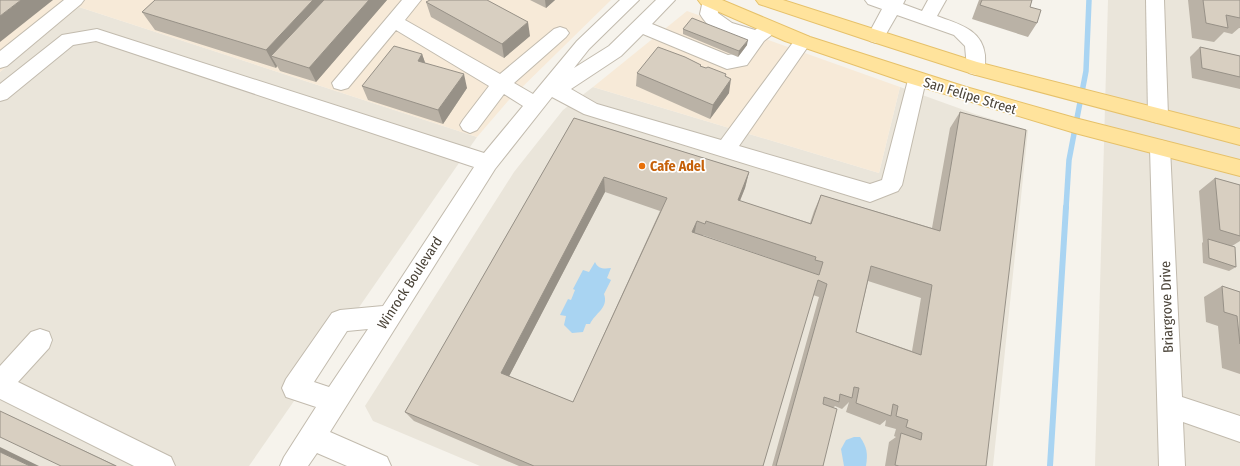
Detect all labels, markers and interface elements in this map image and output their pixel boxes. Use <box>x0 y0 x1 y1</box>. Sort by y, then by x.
street label: San Felipe Street <box>921 74 1019 118</box>
place label: Cafe Adel <box>650 158 705 175</box>
marker: Cafe Adel <box>637 161 647 171</box>
street label: Winrock Boulevard <box>374 234 446 332</box>
street label: Briargrove Drive <box>1157 261 1177 353</box>

